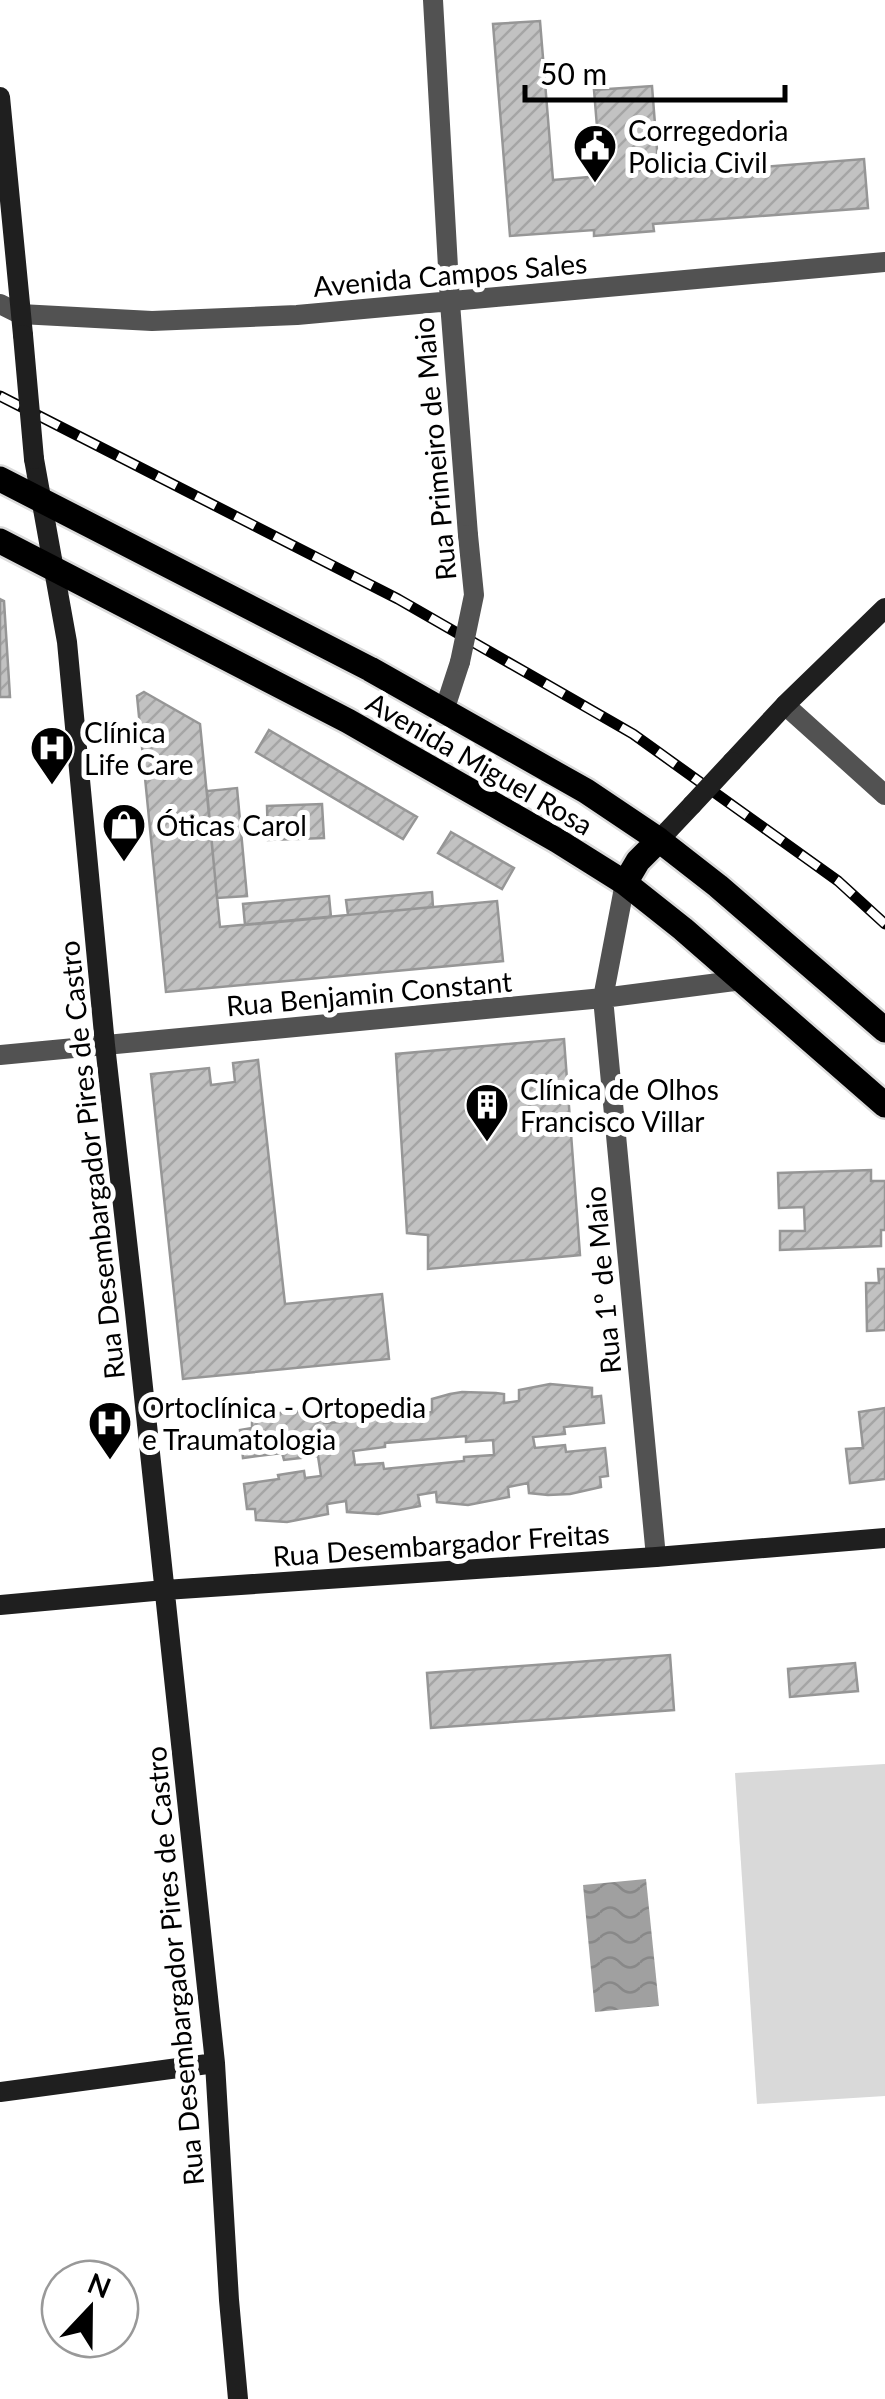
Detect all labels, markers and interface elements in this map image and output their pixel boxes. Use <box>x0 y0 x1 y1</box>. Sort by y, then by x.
scale bar <box>525 40 785 102</box>
text: 50 m <box>540 55 607 91</box>
place label: Corregedoria Policia Civil <box>628 113 788 179</box>
public building icon: Corregedoria Policia Civil <box>572 123 618 184</box>
street label: Avenida Campos Sales <box>312 245 588 303</box>
street label: Rua Primeiro de Maio <box>406 316 462 582</box>
street label: Avenida Miguel Rosa <box>361 684 599 842</box>
place label: Clínica Life Care <box>84 715 193 781</box>
hospital icon: Clínica Life Care <box>29 725 75 786</box>
shop icon: Óticas Carol <box>101 802 147 863</box>
place label: Óticas Carol <box>156 808 307 842</box>
street label: Rua Desembargador Pires de Castro <box>51 939 131 1381</box>
street label: Rua Benjamin Constant <box>225 964 513 1022</box>
place label: Clínica de Olhos Francisco Villar <box>520 1072 719 1138</box>
building icon: Clínica de Olhos Francisco Villar <box>464 1082 510 1143</box>
street label: Rua 1º de Maio <box>577 1185 627 1375</box>
place label: Ortoclínica - Ortopedia e Traumatologia <box>142 1390 426 1456</box>
hospital icon: Ortoclínica - Ortopedia e Traumatologia <box>87 1400 133 1461</box>
street label: Rua Desembargador Freitas <box>271 1515 611 1573</box>
street label: Rua Desembargador Pires de Castro <box>138 1745 210 2187</box>
north arrow <box>40 2259 140 2359</box>
text: N <box>83 2265 116 2305</box>

